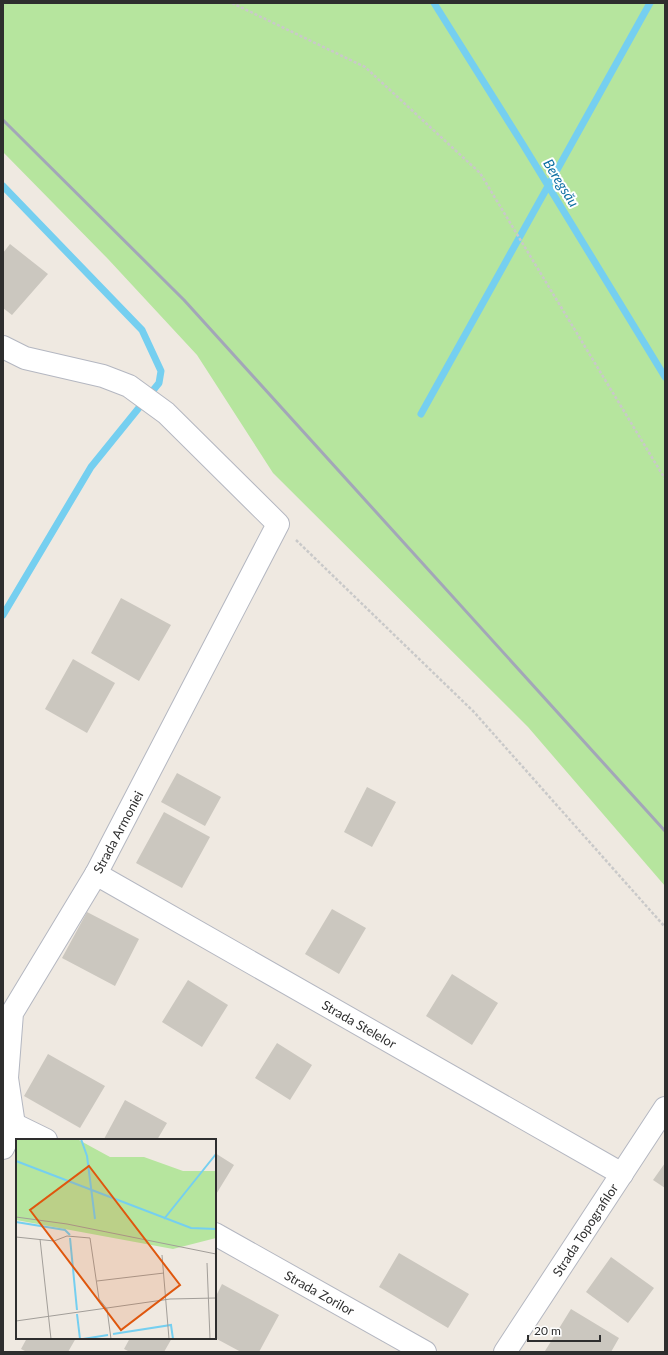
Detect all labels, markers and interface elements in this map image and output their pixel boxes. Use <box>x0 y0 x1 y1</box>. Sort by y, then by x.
water label: Beregsău <box>540 156 583 210</box>
street label: Strada Armoniei <box>90 788 146 876</box>
street label: Strada Stelelor <box>319 997 399 1052</box>
inset map <box>16 1139 216 1339</box>
street label: Strada Topografilor <box>549 1180 621 1279</box>
street label: Strada Zorilor <box>282 1267 358 1319</box>
scale bar <box>528 1317 600 1343</box>
text: 20 m <box>534 1323 561 1338</box>

